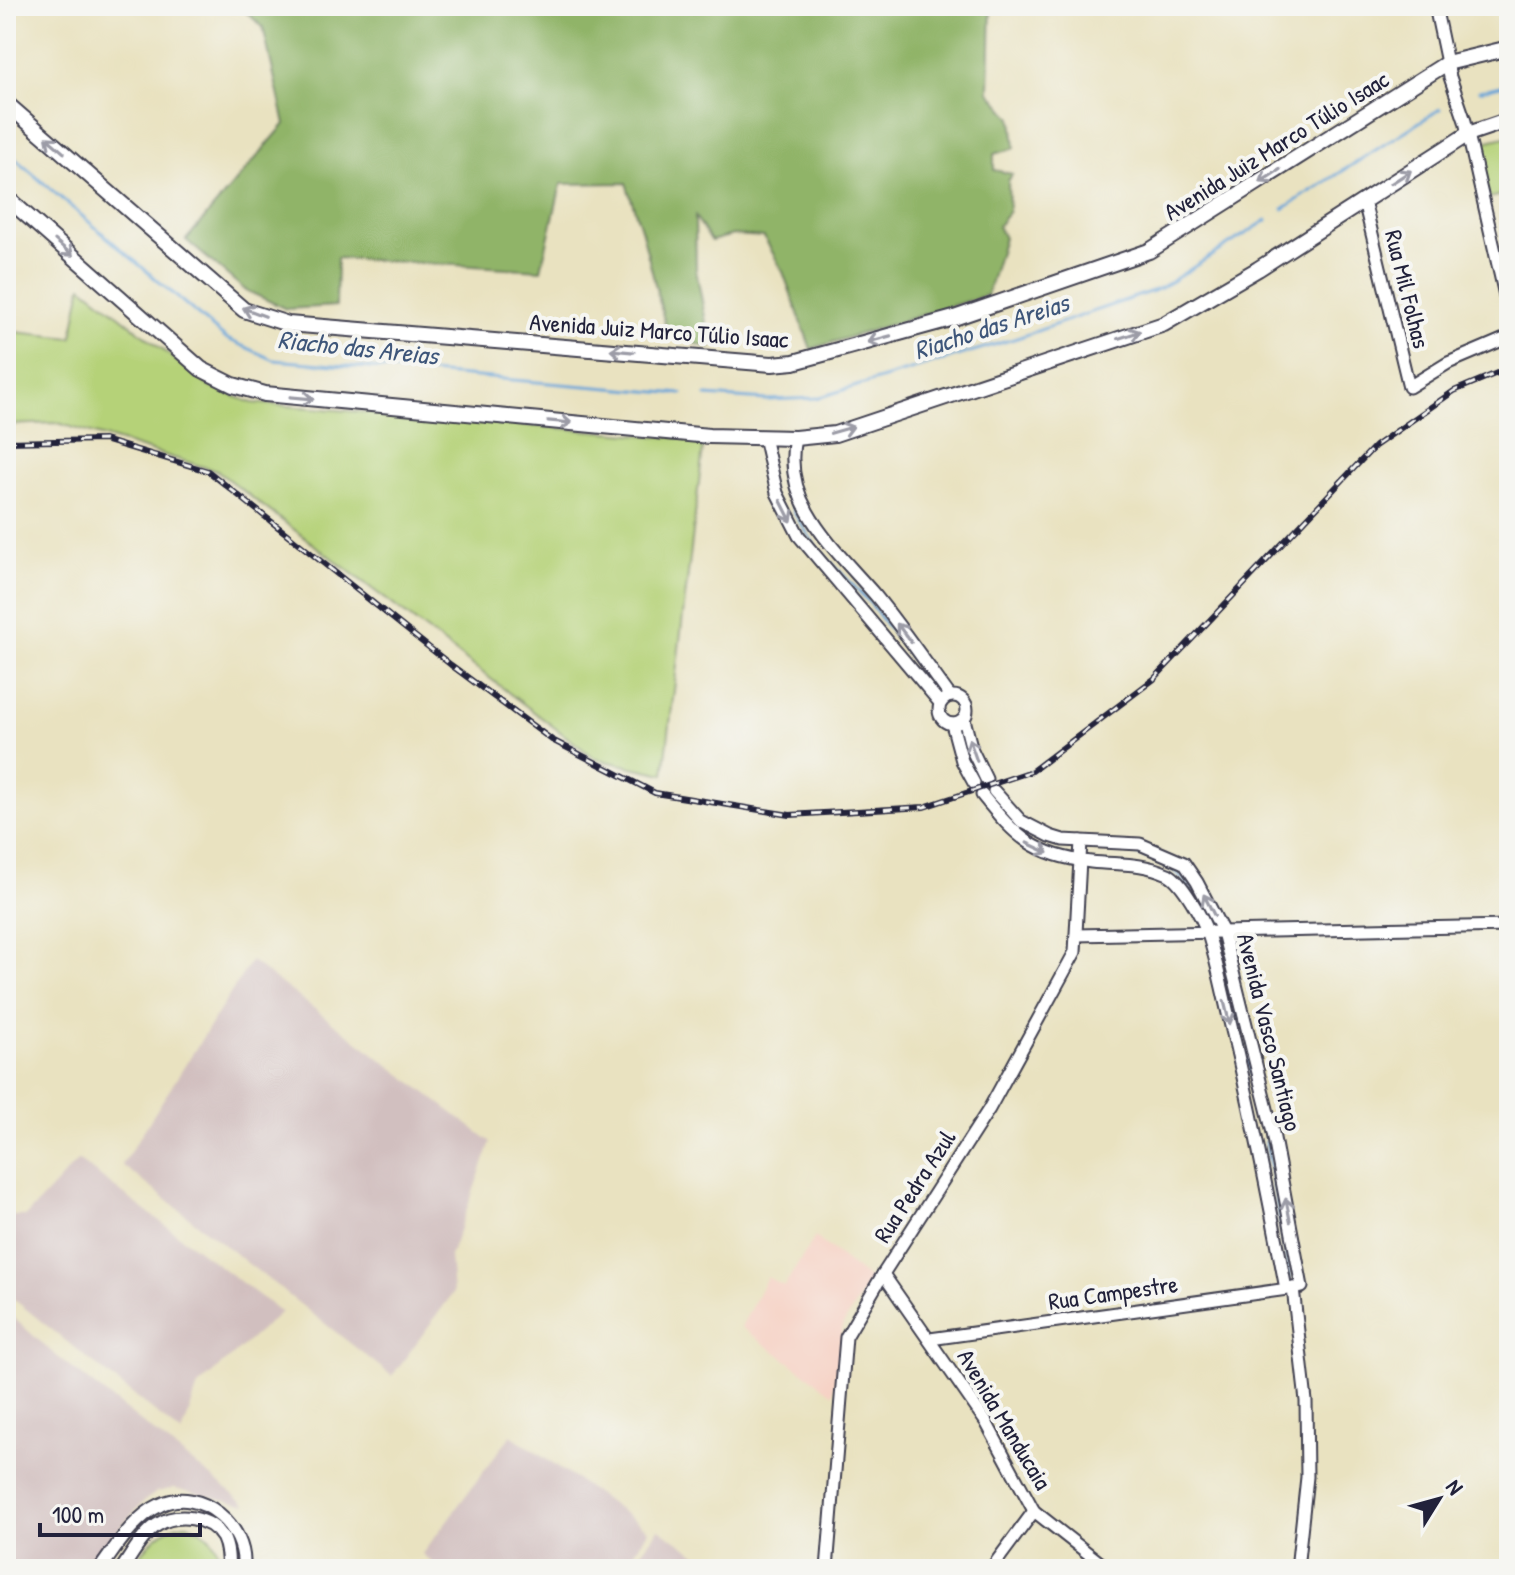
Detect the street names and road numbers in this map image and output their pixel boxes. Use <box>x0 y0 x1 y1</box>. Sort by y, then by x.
street label: Avenida Juiz Marco Túlio Isaac <box>1158 62 1395 227</box>
street label: Rua Mil Folhas <box>1378 227 1438 351</box>
street label: Avenida Juiz Marco Túlio Isaac <box>529 305 790 355</box>
street label: Avenida Vasco Santiago <box>1230 930 1310 1135</box>
street label: Rua Pedra Azul <box>866 1123 963 1248</box>
street label: Rua Campestre <box>1046 1267 1180 1317</box>
street label: Avenida Manducaia <box>950 1343 1060 1495</box>

